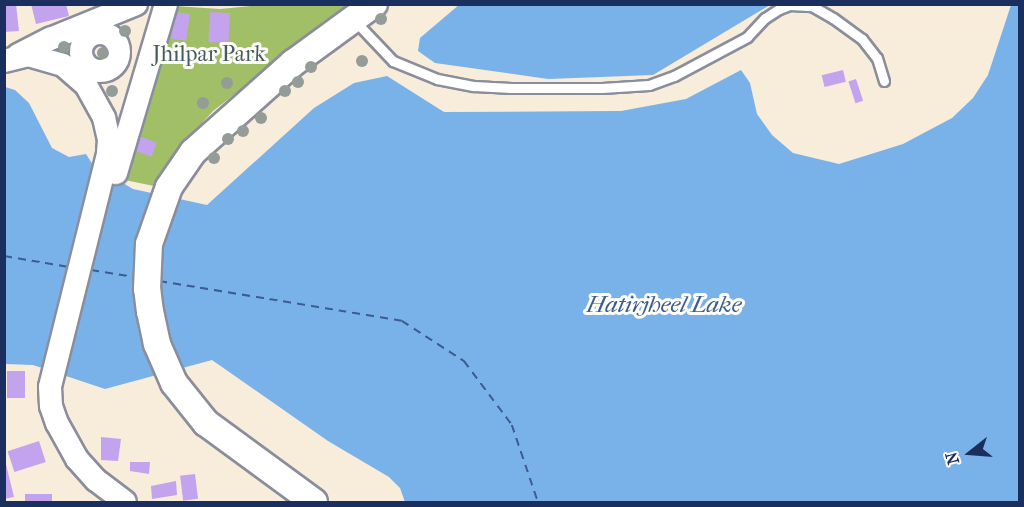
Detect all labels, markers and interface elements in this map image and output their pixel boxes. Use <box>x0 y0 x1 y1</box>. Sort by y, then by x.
park label: Jhilpar Park <box>152 42 266 68</box>
water label: Hatirjheel Lake <box>587 291 741 319</box>
north arrow <box>940 423 1000 483</box>
text: N <box>941 450 963 467</box>

